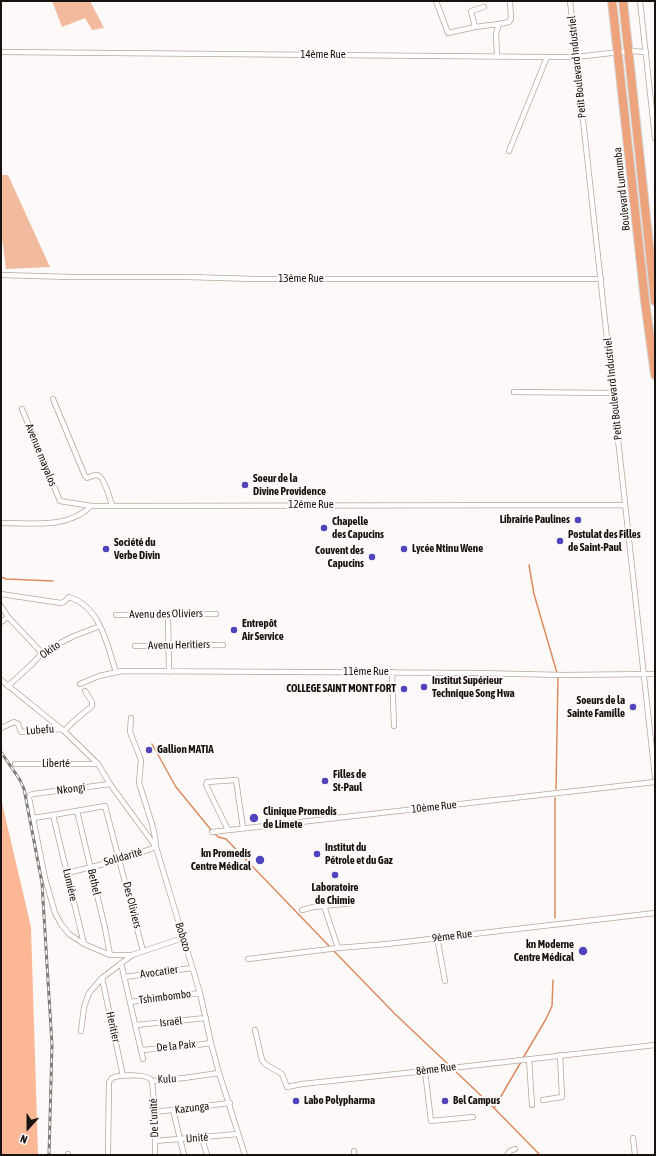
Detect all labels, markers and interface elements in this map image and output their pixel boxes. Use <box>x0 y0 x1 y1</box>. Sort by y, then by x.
street label: Petit Boulevard Industriel <box>565 15 589 119</box>
street label: 14ème Rue <box>300 48 346 62</box>
street label: Boulevard Lumumba <box>611 147 633 231</box>
street label: 13ème Rue <box>278 272 324 286</box>
street label: Petit Boulevard Industriel <box>601 337 625 441</box>
street label: Avenue mayalos <box>22 422 60 488</box>
place label: Soeur de la Divine Providence <box>253 472 326 498</box>
marker: Soeur de la Divine Providence <box>240 480 250 490</box>
street label: 12ème Rue <box>288 498 334 512</box>
place label: Librairie Paulines <box>500 513 570 527</box>
place label: Chapelle des Capucins <box>332 515 384 541</box>
marker: Librairie Paulines <box>573 515 583 525</box>
marker: Chapelle des Capucins <box>319 523 329 533</box>
place label: Postulat des Filles de Saint-Paul <box>568 528 641 554</box>
place label: Société du Verbe Divin <box>114 536 160 562</box>
marker: Postulat des Filles de Saint-Paul <box>555 536 565 546</box>
place label: Lycée Ntinu Wene <box>412 542 483 556</box>
marker: Société du Verbe Divin <box>101 544 111 554</box>
place label: Couvent des Capucins <box>315 544 364 570</box>
marker: Lycée Ntinu Wene <box>399 544 409 554</box>
marker: Couvent des Capucins <box>367 552 377 562</box>
street label: Avenu des Oliviers <box>129 607 203 621</box>
place label: Entrepôt Air Service <box>242 617 284 643</box>
marker: Entrepôt Air Service <box>229 625 239 635</box>
street label: Okito <box>37 638 63 662</box>
street label: Avenu Heritiers <box>148 638 210 652</box>
street label: 11ème Rue <box>343 665 389 679</box>
place label: Institut Supérieur Technique Song Hwa <box>432 674 515 700</box>
place label: COLLEGE SAINT MONT FORT <box>286 682 396 696</box>
marker: Institut Supérieur Technique Song Hwa <box>419 682 429 692</box>
marker: COLLEGE SAINT MONT FORT <box>399 684 409 694</box>
place label: Soeurs de la Sainte Famille <box>567 694 625 720</box>
marker: Soeurs de la Sainte Famille <box>628 702 638 712</box>
street label: Lubefu <box>26 722 54 738</box>
place label: Gallion MATIA <box>157 743 214 757</box>
marker: Gallion MATIA <box>144 745 154 755</box>
street label: Liberté <box>42 757 70 771</box>
place label: Filles de St-Paul <box>333 768 366 794</box>
marker: Filles de St-Paul <box>320 776 330 786</box>
street label: Nkongi <box>56 781 86 797</box>
street label: 10ème Rue <box>411 798 457 816</box>
place label: Clinique Promedis de Limete <box>263 805 337 831</box>
marker: Clinique Promedis de Limete <box>248 812 260 824</box>
place label: Institut du Pétrole et du Gaz <box>325 841 393 867</box>
street label: Solidarité <box>102 845 144 869</box>
place label: kn Promedis Centre Médical <box>191 847 251 873</box>
marker: Institut du Pétrole et du Gaz <box>312 849 322 859</box>
marker: kn Promedis Centre Médical <box>254 854 266 866</box>
street label: Lumière <box>60 867 80 903</box>
street label: Bethel <box>85 868 103 896</box>
marker: Laboratoire de Chimie <box>330 870 340 880</box>
street label: Des Oliviers <box>120 880 144 930</box>
place label: Laboratoire de Chimie <box>312 881 358 907</box>
street label: Bobozo <box>172 921 194 953</box>
street label: 9ème Rue <box>431 927 473 945</box>
place label: kn Moderne Centre Médical <box>514 938 574 964</box>
marker: kn Moderne Centre Médical <box>577 945 589 957</box>
street label: Avocatier <box>139 963 179 981</box>
street label: Tshimbombo <box>138 987 192 1007</box>
street label: Heritier <box>103 1010 123 1044</box>
street label: Israël <box>159 1014 183 1030</box>
street label: De la Paix <box>156 1037 196 1055</box>
street label: 8ème Rue <box>415 1060 457 1078</box>
street label: Kulu <box>157 1072 177 1086</box>
place label: Labo Polypharma <box>304 1094 375 1108</box>
place label: Bel Campus <box>453 1094 500 1108</box>
marker: Labo Polypharma <box>291 1096 301 1106</box>
marker: Bel Campus <box>440 1096 450 1106</box>
street label: De L'unité <box>147 1098 161 1138</box>
street label: Kazunga <box>174 1099 210 1117</box>
north arrow <box>8 1108 48 1148</box>
street label: Unité <box>185 1130 209 1146</box>
text: N <box>19 1132 29 1146</box>

